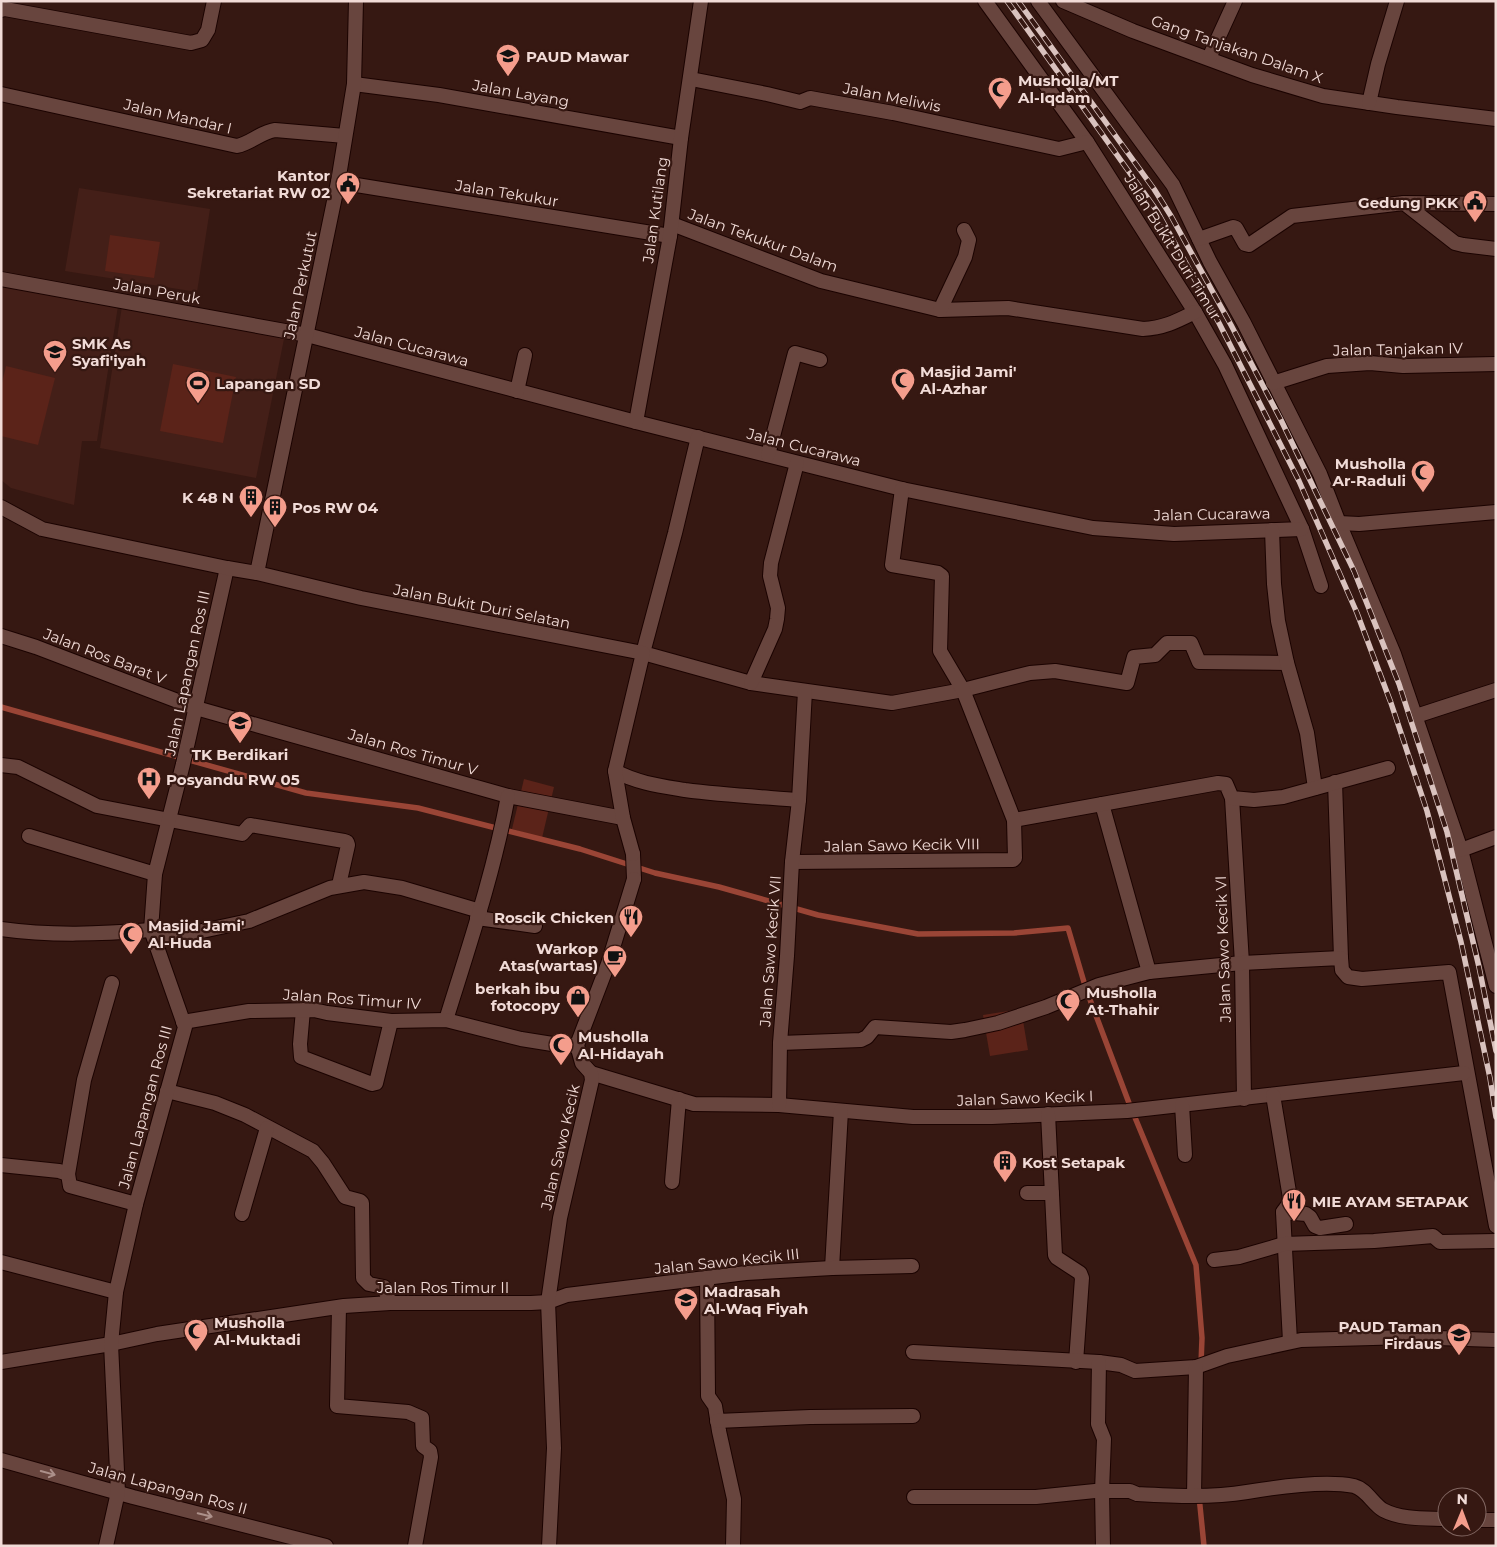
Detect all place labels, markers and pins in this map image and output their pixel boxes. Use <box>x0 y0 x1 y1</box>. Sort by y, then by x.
school or university icon: PAUD Mawar <box>495 43 521 77</box>
place label: PAUD Mawar <box>526 47 629 66</box>
place label: Musholla/MT Al-Iqdam <box>1017 71 1119 107</box>
mosque icon: Musholla/MT Al-Iqdam <box>987 76 1013 110</box>
place label: Kantor Sekretariat RW 02 <box>187 166 331 202</box>
public building icon: Kantor Sekretariat RW 02 <box>335 171 361 205</box>
public building icon: Gedung PKK <box>1462 189 1488 223</box>
place label: Gedung PKK <box>1358 193 1459 212</box>
place label: SMK As Syafi'iyah <box>72 334 146 370</box>
school or university icon: SMK As Syafi'iyah <box>42 339 68 373</box>
place label: Masjid Jami' Al-Azhar <box>919 362 1016 398</box>
mosque icon: Masjid Jami' Al-Azhar <box>890 367 916 401</box>
sports icon: Lapangan SD <box>185 370 211 404</box>
place label: Lapangan SD <box>216 374 321 393</box>
place label: Musholla Ar-Raduli <box>1331 454 1406 490</box>
mosque icon: Musholla Ar-Raduli <box>1410 459 1436 493</box>
building icon: K 48 N <box>238 484 264 518</box>
place label: K 48 N <box>182 488 234 507</box>
building icon: Pos RW 04 <box>262 494 288 528</box>
place label: Pos RW 04 <box>292 498 379 517</box>
school or university icon: TK Berdikari <box>227 710 253 744</box>
place label: TK Berdikari <box>192 745 288 764</box>
hospital icon: Posyandu RW 05 <box>136 766 162 800</box>
place label: Posyandu RW 05 <box>166 770 300 789</box>
restaurant icon: Roscik Chicken <box>618 904 644 938</box>
place label: Roscik Chicken <box>494 908 614 927</box>
place label: Masjid Jami' Al-Huda <box>147 916 244 952</box>
mosque icon: Masjid Jami' Al-Huda <box>118 921 144 955</box>
place label: Warkop Atas(wartas) <box>498 939 598 975</box>
cafe icon: Warkop Atas(wartas) <box>602 944 628 978</box>
place label: berkah ibu fotocopy <box>475 979 561 1015</box>
place label: Musholla At-Thahir <box>1085 983 1160 1019</box>
shop icon: berkah ibu fotocopy <box>565 984 591 1018</box>
mosque icon: Musholla At-Thahir <box>1055 988 1081 1022</box>
place label: Musholla Al-Hidayah <box>577 1027 664 1063</box>
mosque icon: Musholla Al-Hidayah <box>548 1032 574 1066</box>
building icon: Kost Setapak <box>992 1149 1018 1183</box>
place label: Kost Setapak <box>1022 1153 1125 1172</box>
restaurant icon: MIE AYAM SETAPAK <box>1281 1188 1307 1222</box>
place label: MIE AYAM SETAPAK <box>1312 1192 1469 1211</box>
place label: Madrasah Al-Waq Fiyah <box>703 1282 808 1318</box>
school or university icon: Madrasah Al-Waq Fiyah <box>673 1287 699 1321</box>
place label: Musholla Al-Muktadi <box>213 1313 301 1349</box>
place label: PAUD Taman Firdaus <box>1338 1317 1442 1353</box>
mosque icon: Musholla Al-Muktadi <box>183 1318 209 1352</box>
school or university icon: PAUD Taman Firdaus <box>1446 1322 1472 1356</box>

